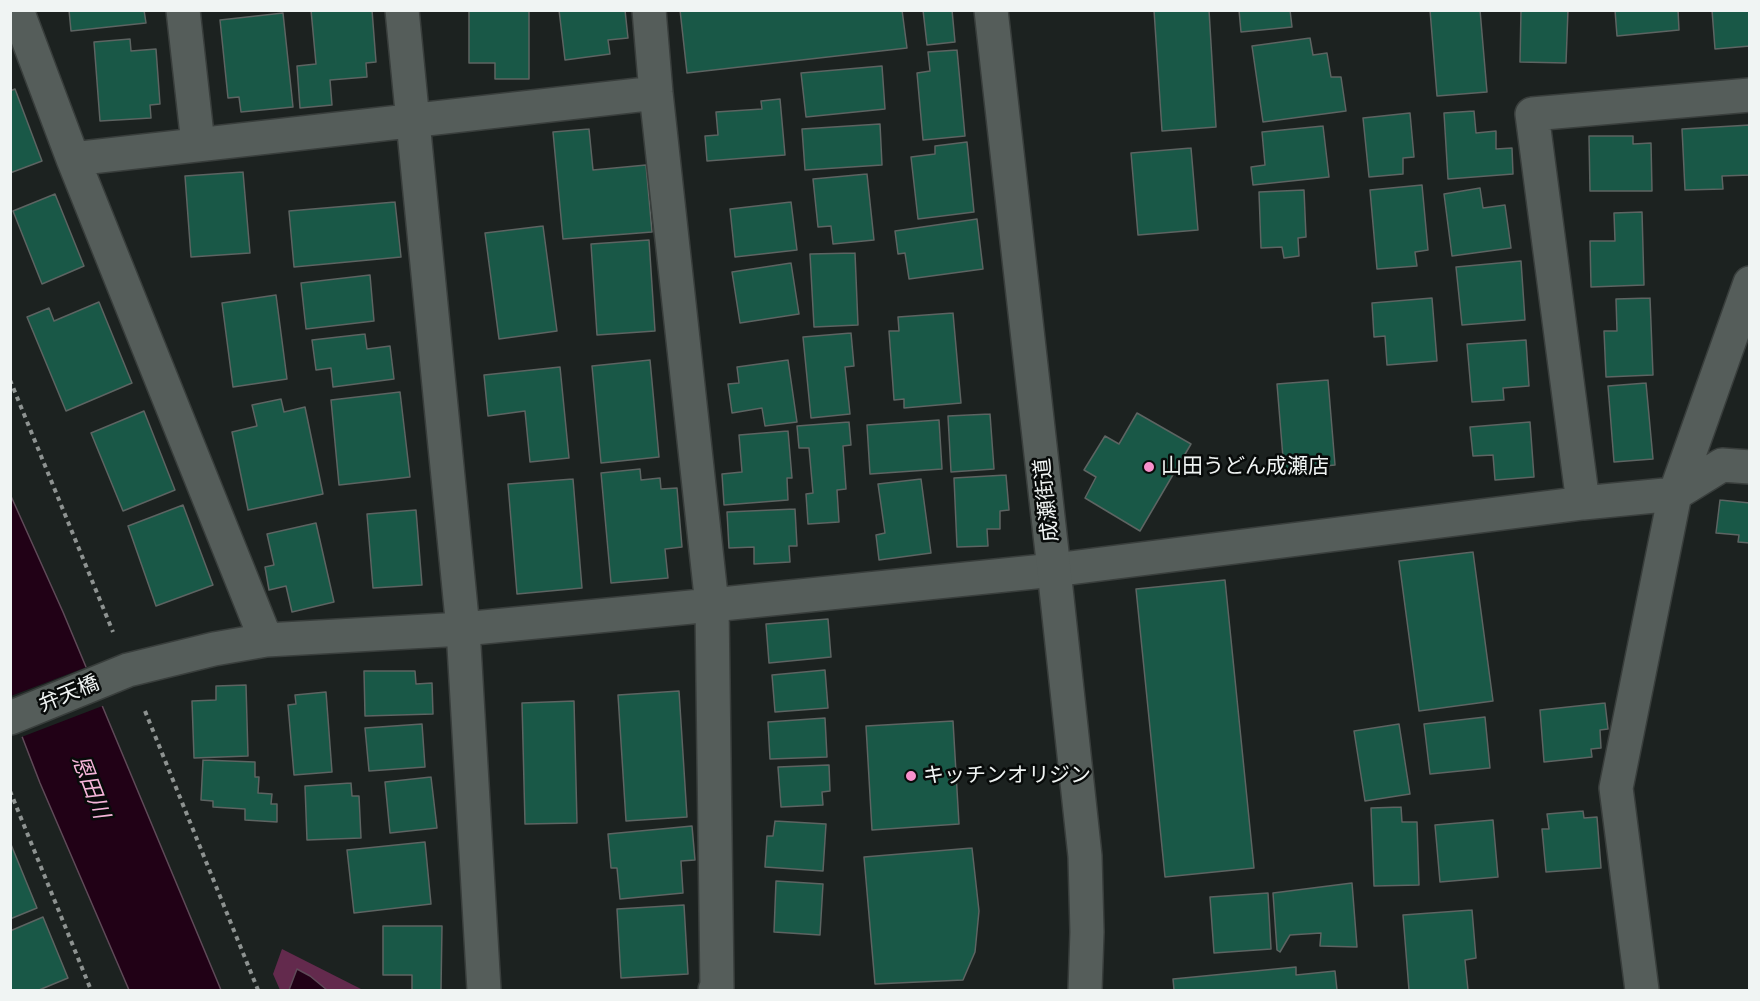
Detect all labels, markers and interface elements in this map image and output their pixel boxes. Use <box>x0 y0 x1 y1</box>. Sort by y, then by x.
place label: 山田うどん成瀬店 <box>1161 454 1329 480</box>
street label: 成瀬街道 <box>1030 457 1064 543</box>
marker: 山田うどん成瀬店 <box>1142 460 1156 474</box>
street label: 弁天橋 <box>35 671 103 717</box>
water label: 恩田川 <box>66 751 114 823</box>
place label: キッチンオリジン <box>923 763 1091 789</box>
marker: キッチンオリジン <box>904 769 918 783</box>

